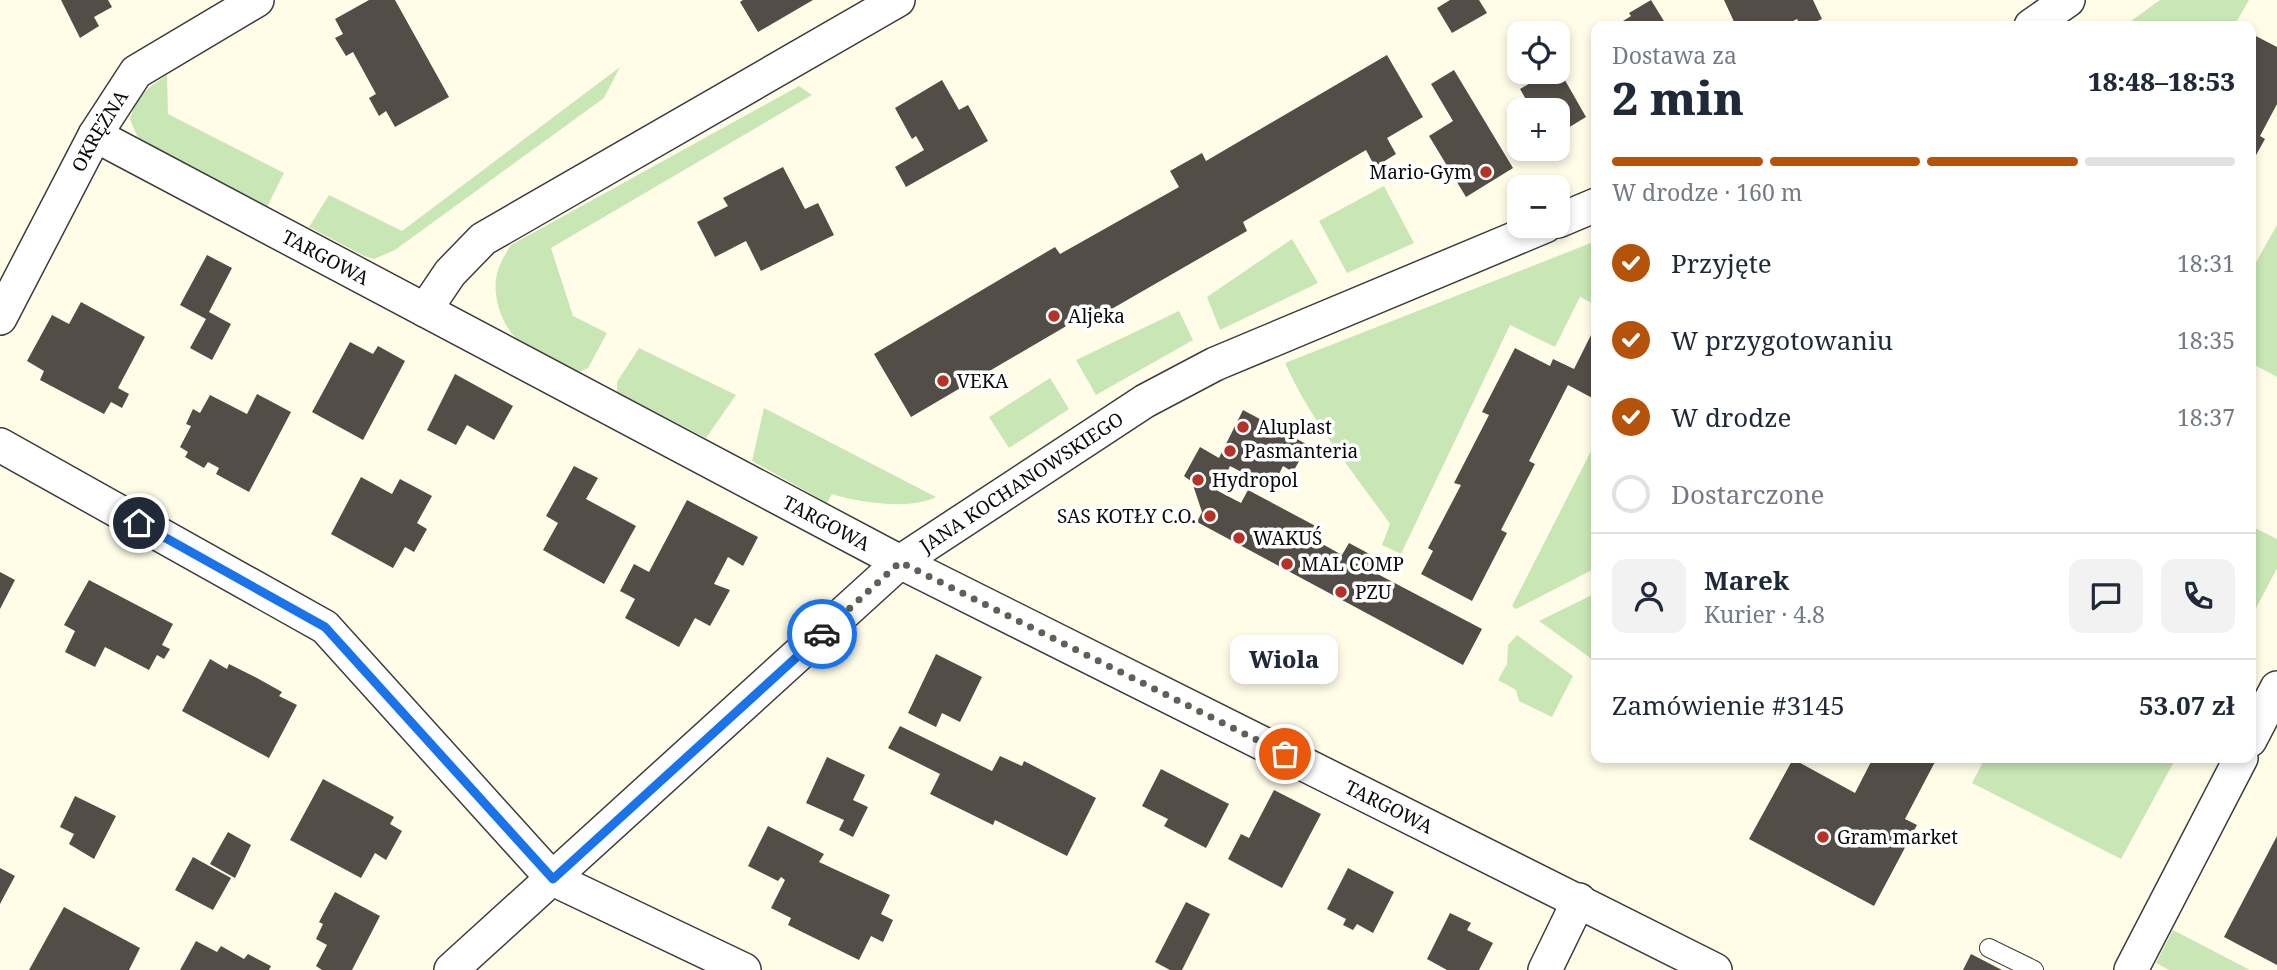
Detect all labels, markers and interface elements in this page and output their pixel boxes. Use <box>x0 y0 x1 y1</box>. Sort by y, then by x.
map controls <box>1507 21 1570 238</box>
button: locate <box>1507 21 1570 84</box>
text: Dostawa za <box>1612 39 1737 71</box>
text: 18:48–18:53 <box>2088 63 2235 99</box>
text: 2 min <box>1612 66 1744 128</box>
street label: OKRĘŻNA <box>65 84 134 176</box>
button: + <box>1507 98 1570 161</box>
place label: Mario-Gym <box>1369 159 1472 185</box>
marker: Mario-Gym <box>1478 164 1494 180</box>
button: − <box>1507 175 1570 238</box>
text: W drodze · 160 m <box>1612 176 1802 208</box>
street label: TARGOWA <box>277 223 374 291</box>
icon: check <box>1612 244 1650 282</box>
text: Przyjęte <box>1671 245 1772 281</box>
text: 18:31 <box>2177 247 2235 279</box>
place label: Aljeka <box>1068 303 1125 329</box>
marker: Aljeka <box>1046 308 1062 324</box>
icon: check <box>1612 321 1650 359</box>
text: W przygotowaniu <box>1671 322 1893 358</box>
text: 18:35 <box>2177 324 2235 356</box>
place label: VEKA <box>957 368 1009 394</box>
marker: VEKA <box>935 373 951 389</box>
icon: check <box>1612 398 1650 436</box>
text: W drodze <box>1671 399 1791 435</box>
text: 18:37 <box>2177 401 2235 433</box>
street label: JANA KOCHANOWSKIEGO <box>914 406 1128 559</box>
place label: Aluplast <box>1257 414 1332 440</box>
marker: Aluplast <box>1235 419 1251 435</box>
place label: Pasmanteria <box>1244 438 1358 464</box>
marker: Pasmanteria <box>1222 443 1238 459</box>
place label: Hydropol <box>1212 467 1298 493</box>
marker: Hydropol <box>1190 472 1206 488</box>
text: Dostarczone <box>1671 476 1824 512</box>
street label: TARGOWA <box>778 489 875 557</box>
pin <box>109 493 169 553</box>
place label: SAS KOTŁY C.O. <box>1057 503 1196 529</box>
icon: home <box>120 504 158 542</box>
marker: SAS KOTŁY C.O. <box>1202 508 1218 524</box>
place label: WAKUŚ <box>1253 525 1322 551</box>
marker: WAKUŚ <box>1231 530 1247 546</box>
place label: MAL COMP <box>1301 551 1404 577</box>
marker: MAL COMP <box>1279 556 1295 572</box>
button: person <box>1612 559 1686 633</box>
button: chat <box>2069 559 2143 633</box>
button: phone <box>2161 559 2235 633</box>
text: Marek <box>1704 562 1789 598</box>
place label: PZU <box>1355 579 1392 605</box>
marker: PZU <box>1333 584 1349 600</box>
text: Kurier · 4.8 <box>1704 598 1825 630</box>
courier <box>787 599 857 669</box>
icon: car <box>803 615 841 653</box>
callout: Wiola <box>1231 635 1339 684</box>
text: Wiola <box>1249 643 1319 675</box>
text: Zamówienie #3145 <box>1612 687 1845 723</box>
text: 53.07 zł <box>2139 687 2235 723</box>
pin <box>1255 724 1315 784</box>
icon: bag <box>1266 735 1304 773</box>
street label: TARGOWA <box>1340 774 1438 840</box>
place label: Gram market <box>1837 824 1958 850</box>
marker: Gram market <box>1815 829 1831 845</box>

